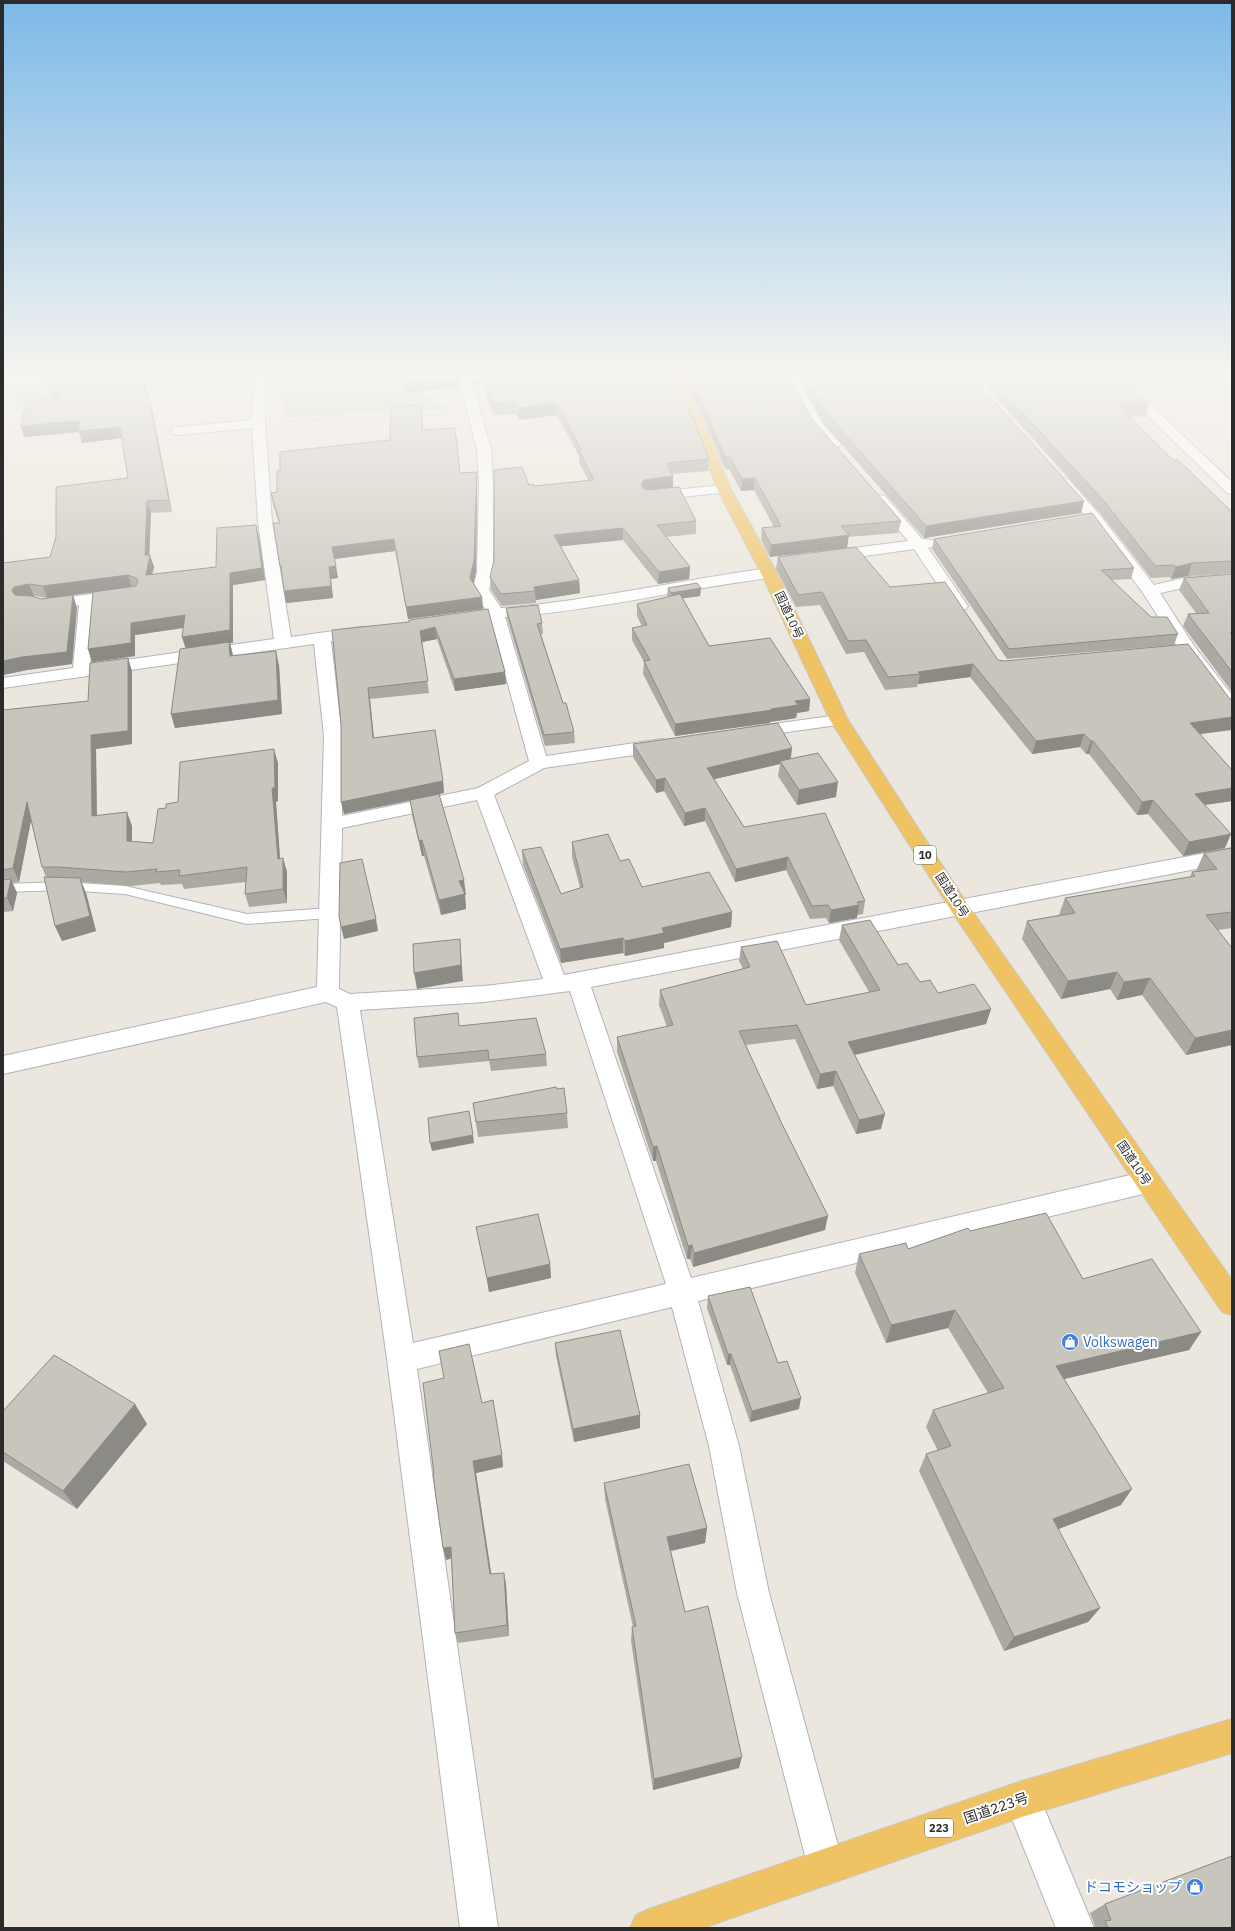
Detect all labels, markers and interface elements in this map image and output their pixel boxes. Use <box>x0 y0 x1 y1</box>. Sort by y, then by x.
street label: 国道10号 <box>772 589 807 641</box>
road number: 10 <box>914 846 936 864</box>
street label: 国道10号 <box>932 870 972 920</box>
street label: 国道10号 <box>1114 1138 1155 1188</box>
shop icon: Volkswagen <box>1060 1332 1080 1352</box>
place label: Volkswagen <box>1083 1333 1158 1351</box>
street label: 国道223号 <box>961 1789 1031 1827</box>
road number: 223 <box>925 1819 953 1837</box>
shop icon: ドコモショップ <box>1185 1877 1205 1897</box>
place label: ドコモショップ <box>1084 1878 1182 1896</box>

